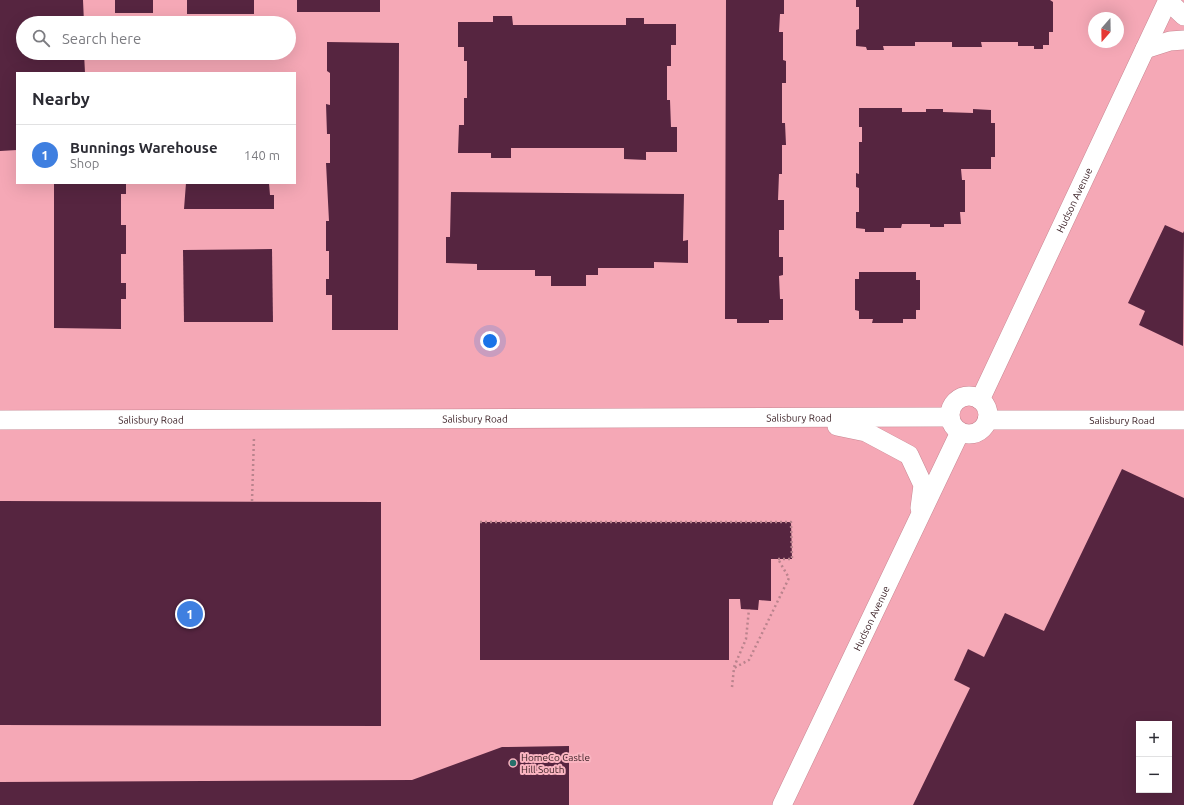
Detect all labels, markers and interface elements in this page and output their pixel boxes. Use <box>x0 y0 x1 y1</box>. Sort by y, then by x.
north arrow <box>1088 12 1124 48</box>
search box <box>16 16 296 60</box>
icon: search <box>30 27 52 49</box>
text: Search here <box>62 30 141 47</box>
text: Nearby <box>32 89 90 108</box>
text: Bunnings Warehouse <box>70 139 218 156</box>
text: 1 <box>41 148 49 162</box>
text: 140 m <box>244 148 280 162</box>
text: Shop <box>70 156 99 170</box>
street label: Hudson Avenue <box>1054 166 1094 234</box>
your location <box>480 331 500 351</box>
street label: Salisbury Road <box>766 412 832 423</box>
street label: Salisbury Road <box>442 413 508 424</box>
street label: Salisbury Road <box>118 414 184 425</box>
street label: Salisbury Road <box>1089 415 1155 426</box>
street label: Hudson Avenue <box>851 584 891 652</box>
pin: 1 <box>177 599 203 629</box>
map controls <box>1136 721 1172 793</box>
button: + <box>1136 721 1172 757</box>
place label: HomeCo Castle Hill South <box>521 752 590 775</box>
button: − <box>1136 757 1172 793</box>
marker: HomeCo Castle Hill South <box>508 758 518 768</box>

